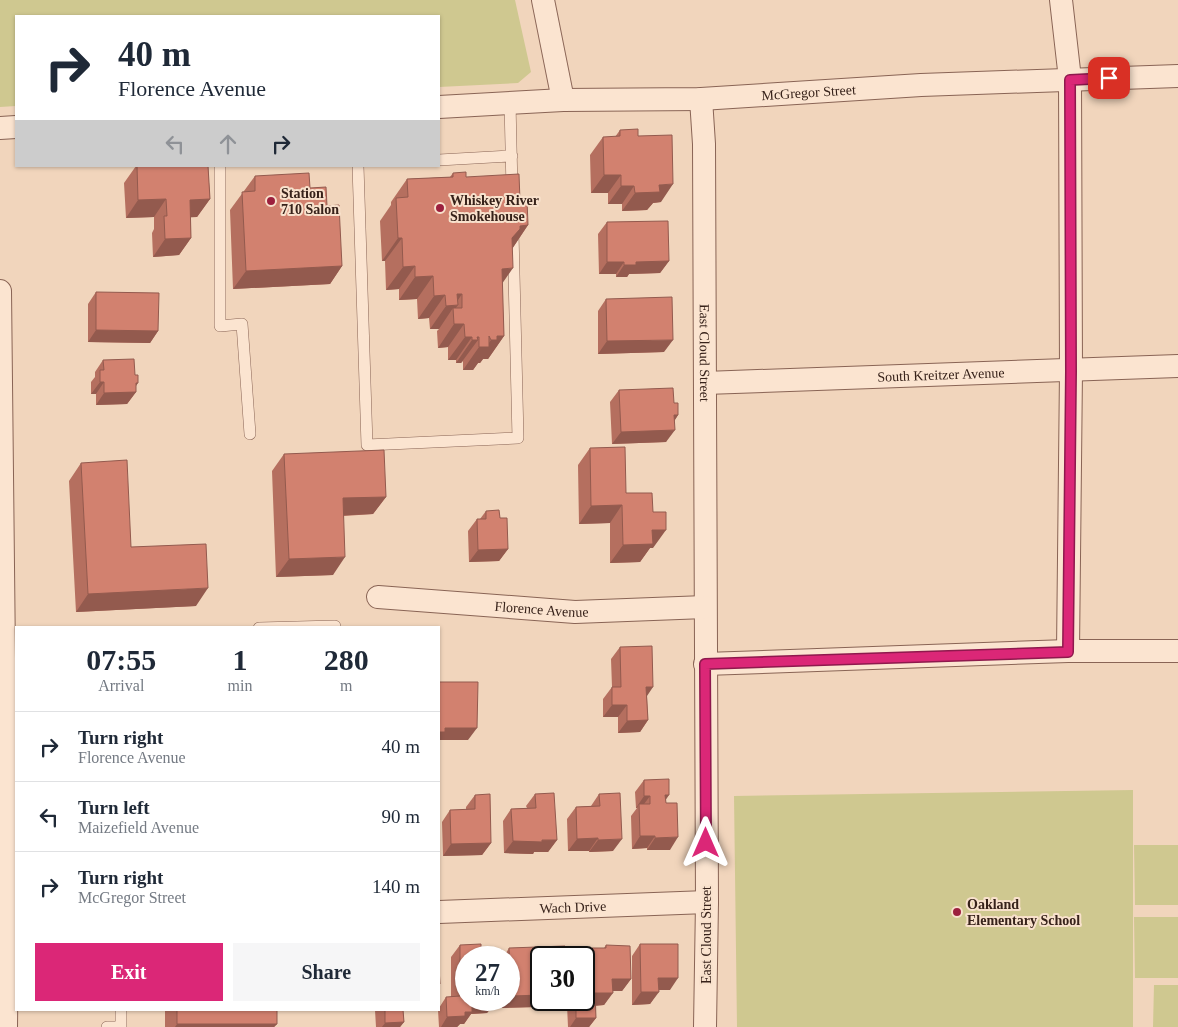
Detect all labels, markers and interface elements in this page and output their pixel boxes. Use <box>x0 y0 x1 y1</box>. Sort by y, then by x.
icon: right <box>35 35 100 100</box>
text: 40 m <box>118 35 191 74</box>
pin <box>1088 57 1130 99</box>
icon: arrive <box>1095 64 1123 92</box>
text: Florence Avenue <box>118 76 266 101</box>
street label: McGregor Street <box>761 82 856 103</box>
icon: left <box>161 130 189 158</box>
icon: ahead <box>214 130 242 158</box>
icon: right <box>267 130 295 158</box>
place label: Station 710 Salon <box>281 186 339 217</box>
place label: Whiskey River Smokehouse <box>450 193 539 224</box>
marker: Station 710 Salon <box>265 195 277 207</box>
marker: Whiskey River Smokehouse <box>434 202 446 214</box>
street label: East Cloud Street <box>697 304 713 402</box>
street label: South Kreitzer Avenue <box>877 365 1005 384</box>
street label: Florence Avenue <box>494 598 589 620</box>
text: 07:55 <box>86 643 156 676</box>
text: 1 <box>232 643 247 676</box>
text: 280 <box>324 643 369 676</box>
text: Arrival <box>98 677 144 694</box>
text: min <box>228 677 252 694</box>
text: m <box>340 677 352 694</box>
text: Turn right <box>78 727 163 748</box>
icon: right <box>35 733 63 761</box>
text: 40 m <box>381 736 420 757</box>
text: Florence Avenue <box>78 749 186 766</box>
text: Turn left <box>78 797 150 818</box>
icon: left <box>35 803 63 831</box>
text: 90 m <box>381 806 420 827</box>
position arrow <box>679 816 731 868</box>
text: Maizefield Avenue <box>78 819 199 836</box>
text: Turn right <box>78 867 163 888</box>
icon: right <box>35 873 63 901</box>
text: 140 m <box>372 876 420 897</box>
street label: East Cloud Street <box>699 886 714 984</box>
text: McGregor Street <box>78 889 186 906</box>
place label: Oakland Elementary School <box>967 897 1080 928</box>
street label: Wach Drive <box>539 898 607 916</box>
marker: Oakland Elementary School <box>951 906 963 918</box>
button: Exit <box>35 943 223 1001</box>
button: Share <box>233 943 420 1001</box>
speed limit sign: 30 <box>530 946 595 1011</box>
text: 27 <box>475 959 500 986</box>
text: km/h <box>475 984 500 998</box>

